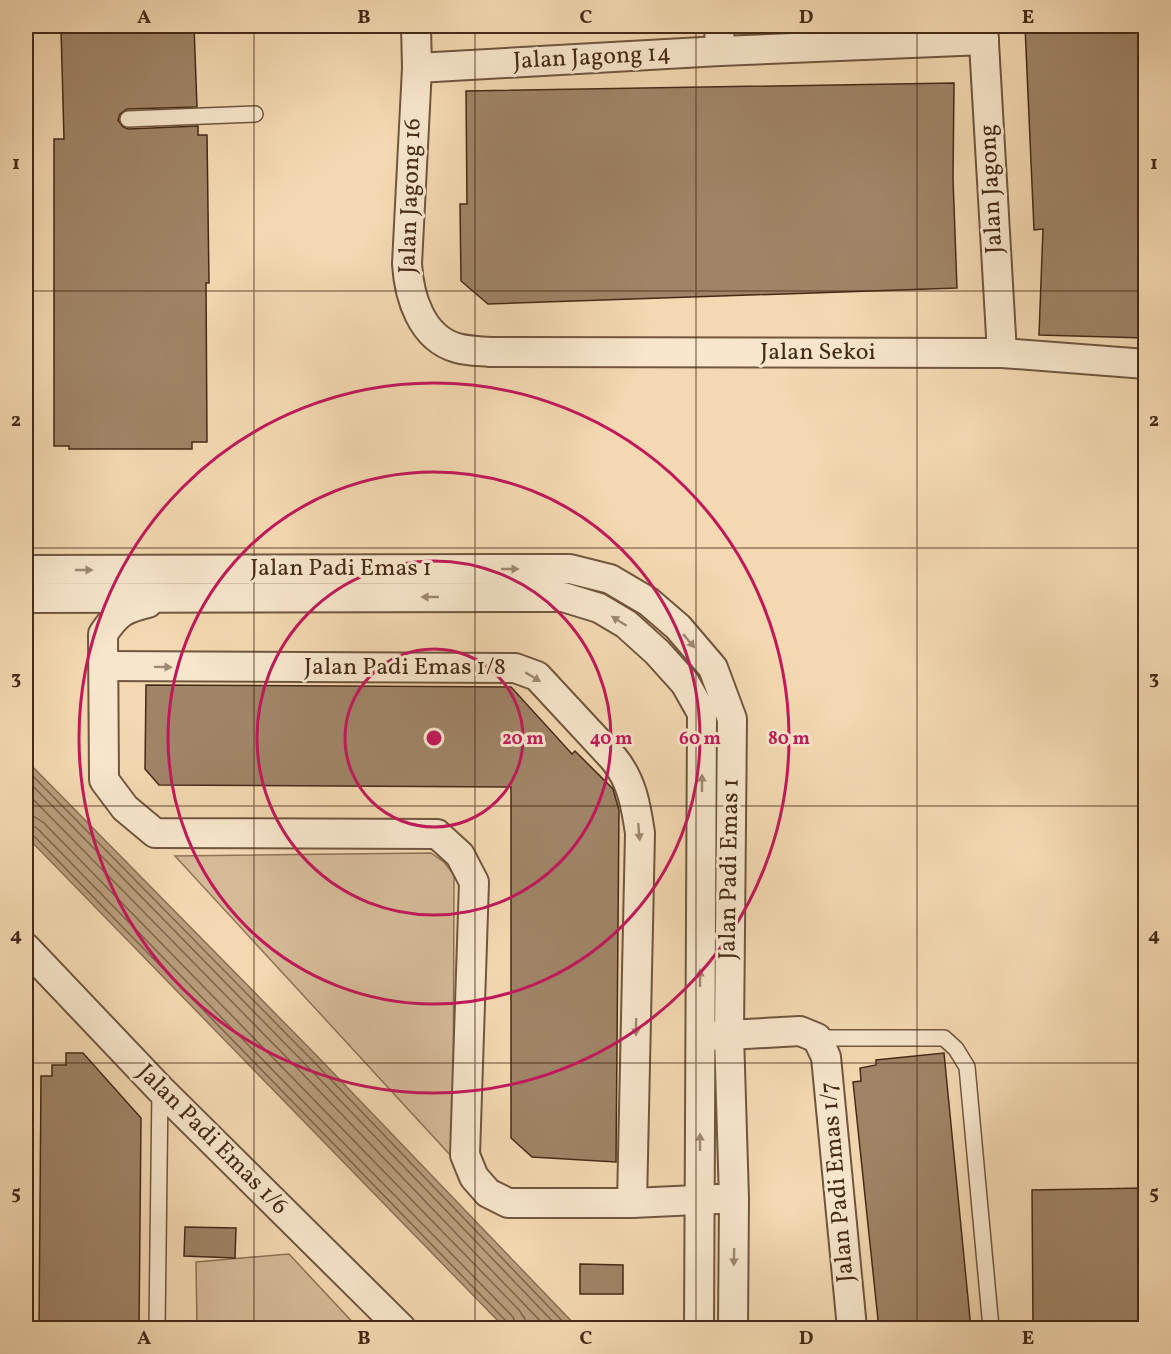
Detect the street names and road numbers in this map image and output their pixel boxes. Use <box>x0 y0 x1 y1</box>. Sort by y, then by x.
street label: Jalan Jagong 14 <box>512 37 672 79</box>
street label: Jalan Jagong 16 <box>391 118 431 274</box>
street label: Jalan Jagong <box>972 123 1012 255</box>
street label: Jalan Sekoi <box>760 336 876 370</box>
street label: Jalan Padi Emas 1 <box>250 552 432 586</box>
street label: Jalan Padi Emas 1/8 <box>304 651 506 685</box>
street label: Jalan Padi Emas 1 <box>711 778 749 960</box>
street label: Jalan Padi Emas 1/6 <box>129 1057 295 1223</box>
street label: Jalan Padi Emas 1/7 <box>812 1080 864 1284</box>

